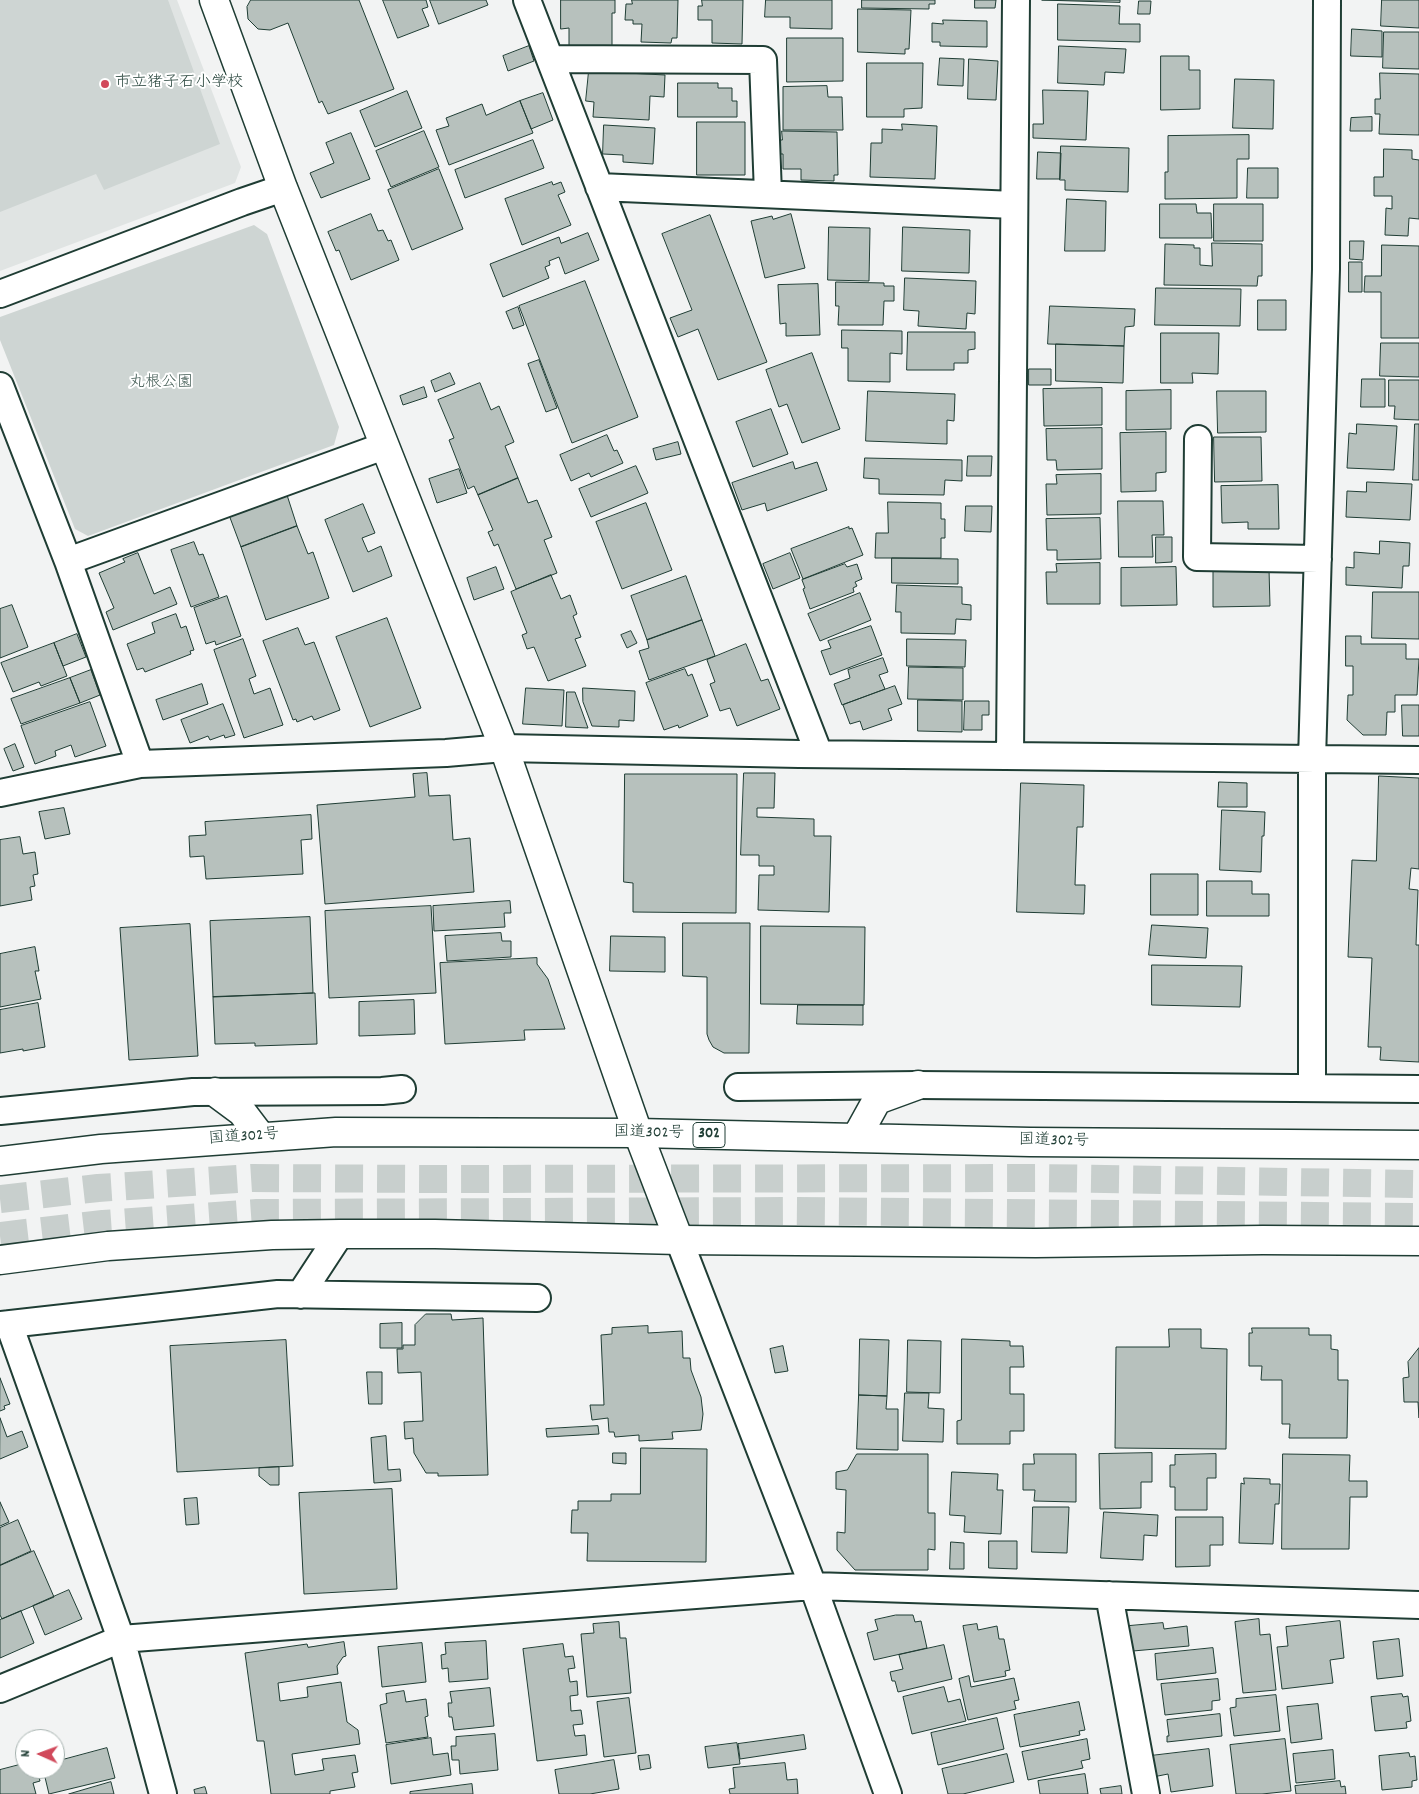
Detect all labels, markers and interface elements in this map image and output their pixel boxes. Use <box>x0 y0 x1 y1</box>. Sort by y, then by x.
place label: 市立猪子石小学校 <box>115 74 243 94</box>
marker: 市立猪子石小学校 <box>99 78 111 90</box>
park label: 丸根公園 <box>129 374 193 394</box>
road number: 302 <box>693 1122 725 1148</box>
street label: 国道302号 <box>613 1124 685 1144</box>
street label: 国道302号 <box>208 1126 280 1150</box>
street label: 国道302号 <box>1018 1132 1090 1152</box>
north arrow <box>15 1729 65 1779</box>
text: N <box>16 1750 36 1757</box>

